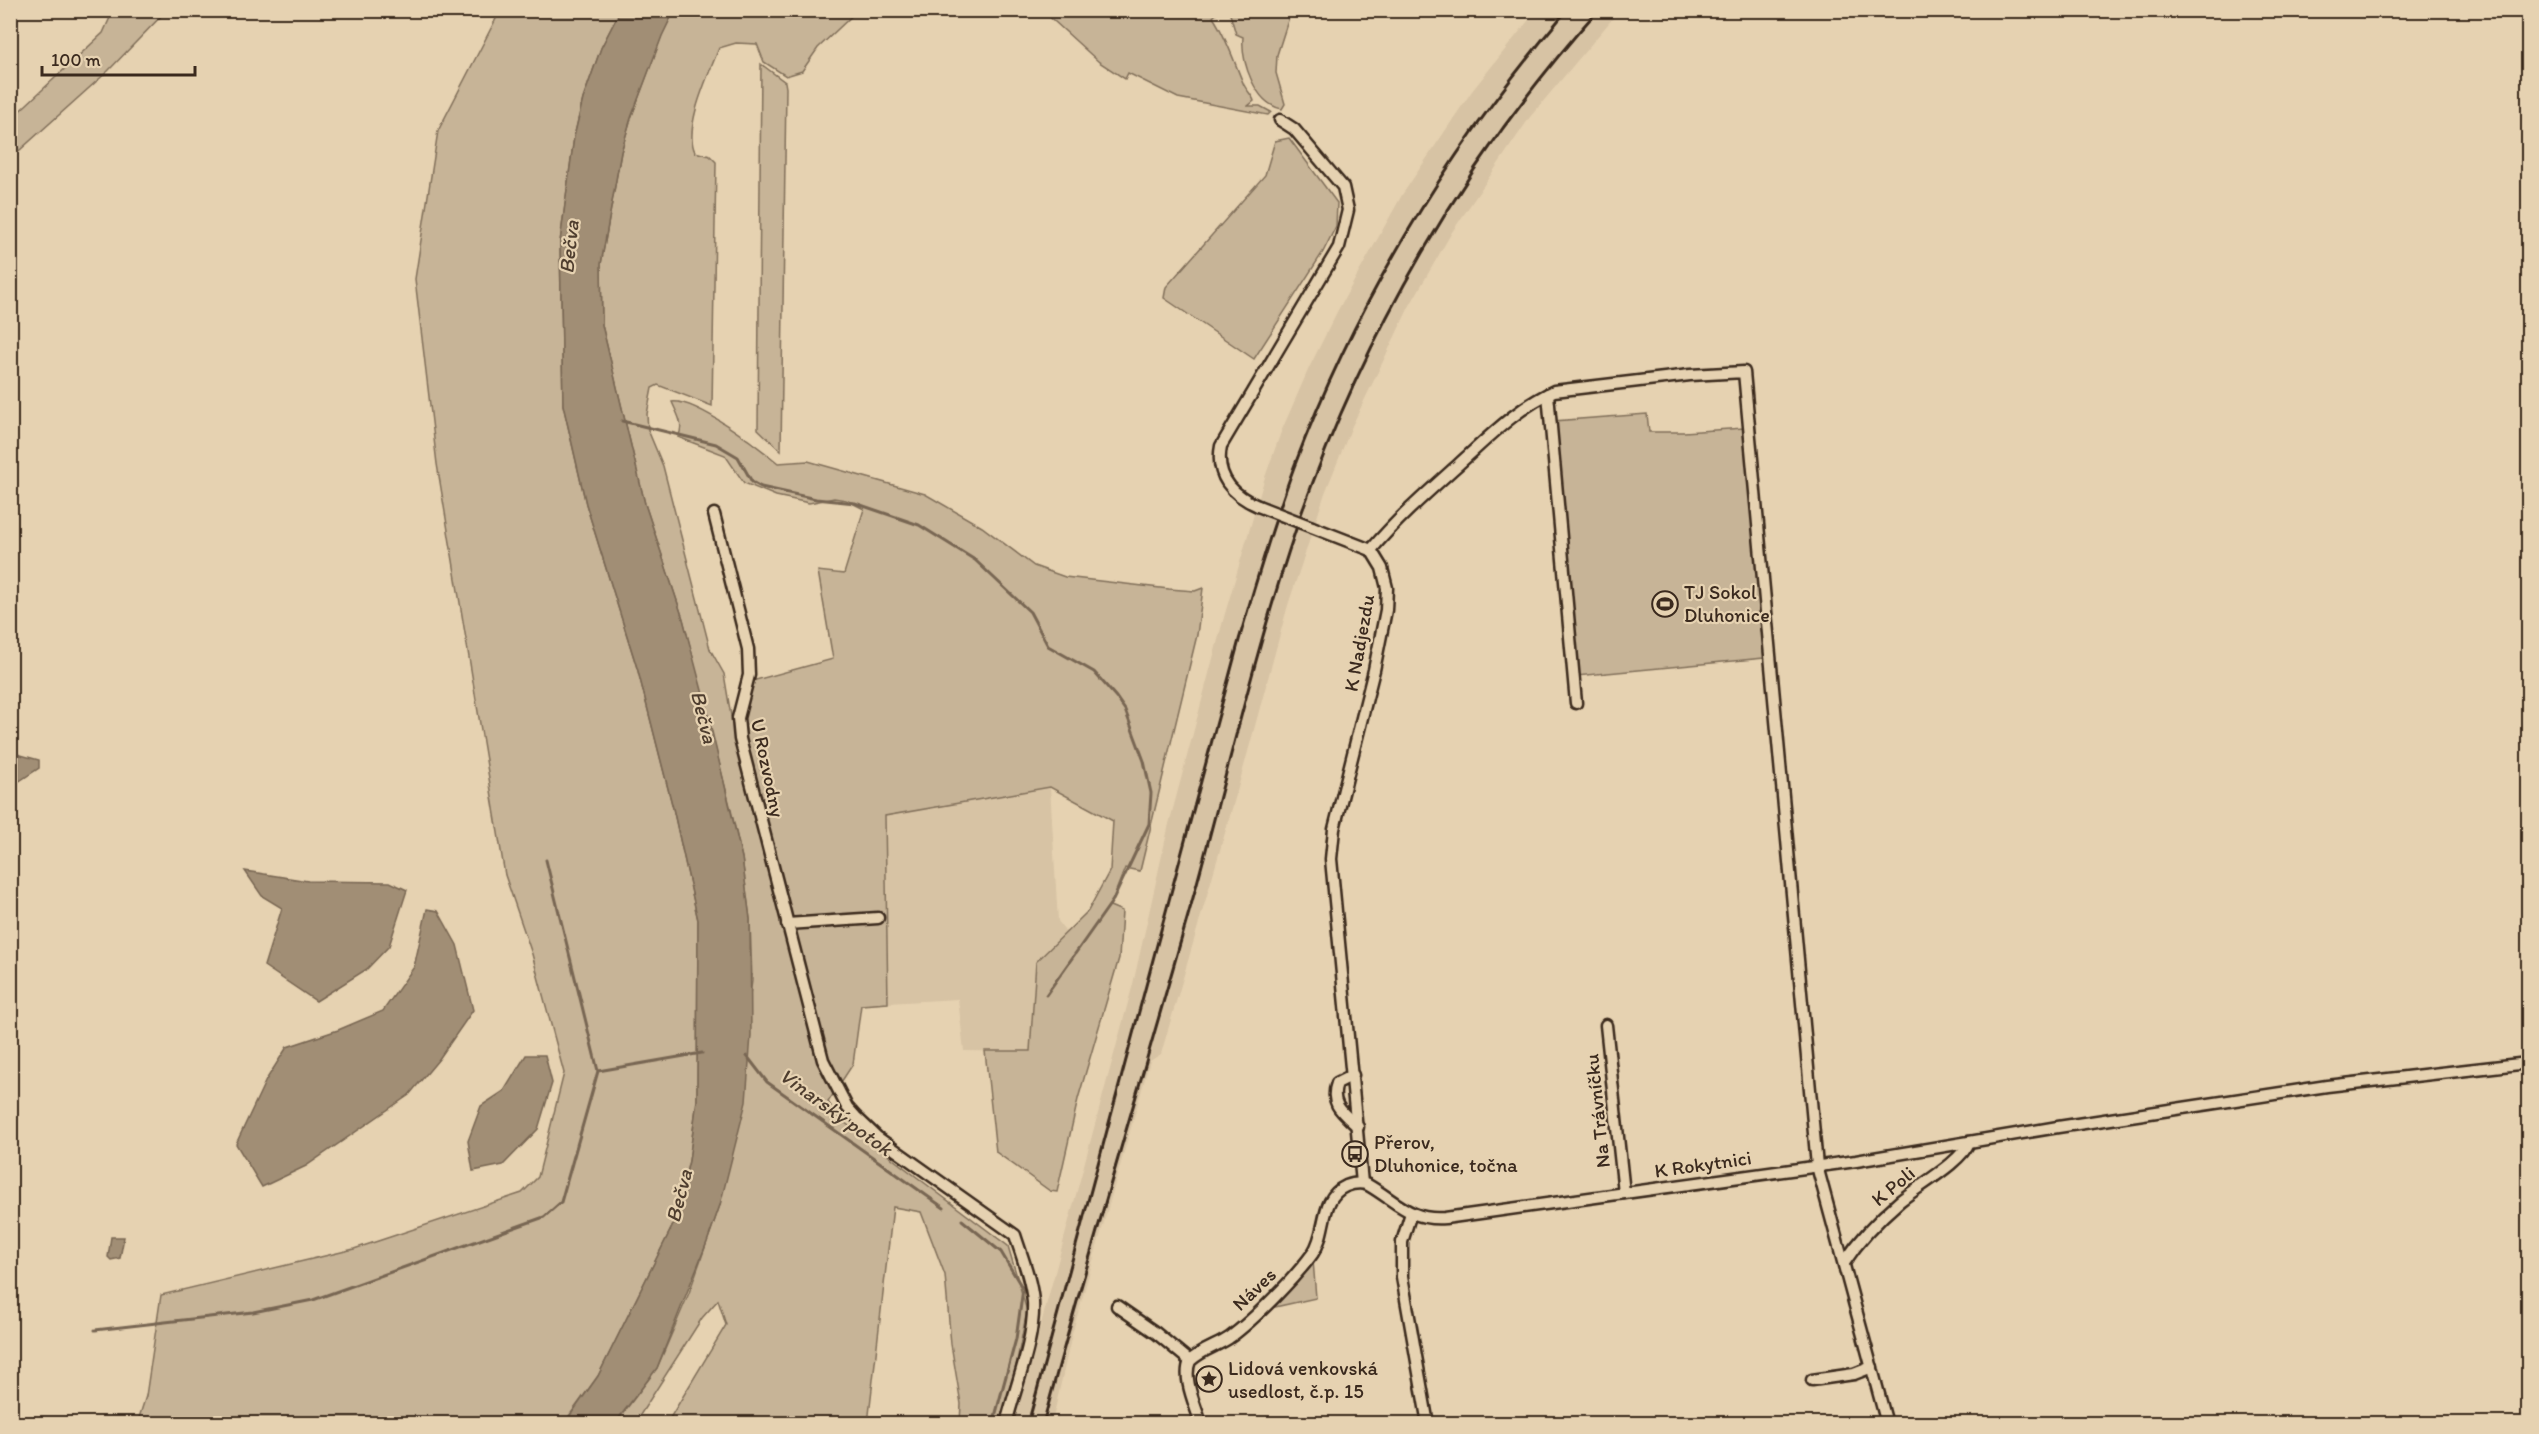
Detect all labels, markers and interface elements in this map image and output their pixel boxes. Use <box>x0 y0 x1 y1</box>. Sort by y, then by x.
scale bar <box>42 39 195 77</box>
text: 100 m <box>51 49 101 71</box>
water label: Bečva <box>553 218 584 275</box>
place label: TJ Sokol Dluhonice <box>1684 580 1770 627</box>
sports icon: TJ Sokol Dluhonice <box>1650 589 1680 619</box>
street label: K Nadjezdu <box>1339 593 1379 693</box>
water label: Bečva <box>686 688 723 746</box>
street label: U Rozvodny <box>746 717 790 820</box>
street label: Na Trávníčku <box>1579 1053 1615 1169</box>
water label: Vinarský potok <box>775 1062 898 1162</box>
place label: Přerov, Dluhonice, točna <box>1374 1130 1518 1177</box>
bus stop icon: Přerov, Dluhonice, točna <box>1340 1139 1370 1169</box>
street label: K Rokytnici <box>1653 1145 1753 1183</box>
street label: K Poli <box>1866 1161 1920 1211</box>
water label: Bečva <box>660 1166 697 1225</box>
street label: Náves <box>1227 1262 1281 1316</box>
place label: Lidová venkovská usedlost, č.p. 15 <box>1228 1356 1379 1403</box>
place icon: Lidová venkovská usedlost, č.p. 15 <box>1194 1364 1224 1394</box>

